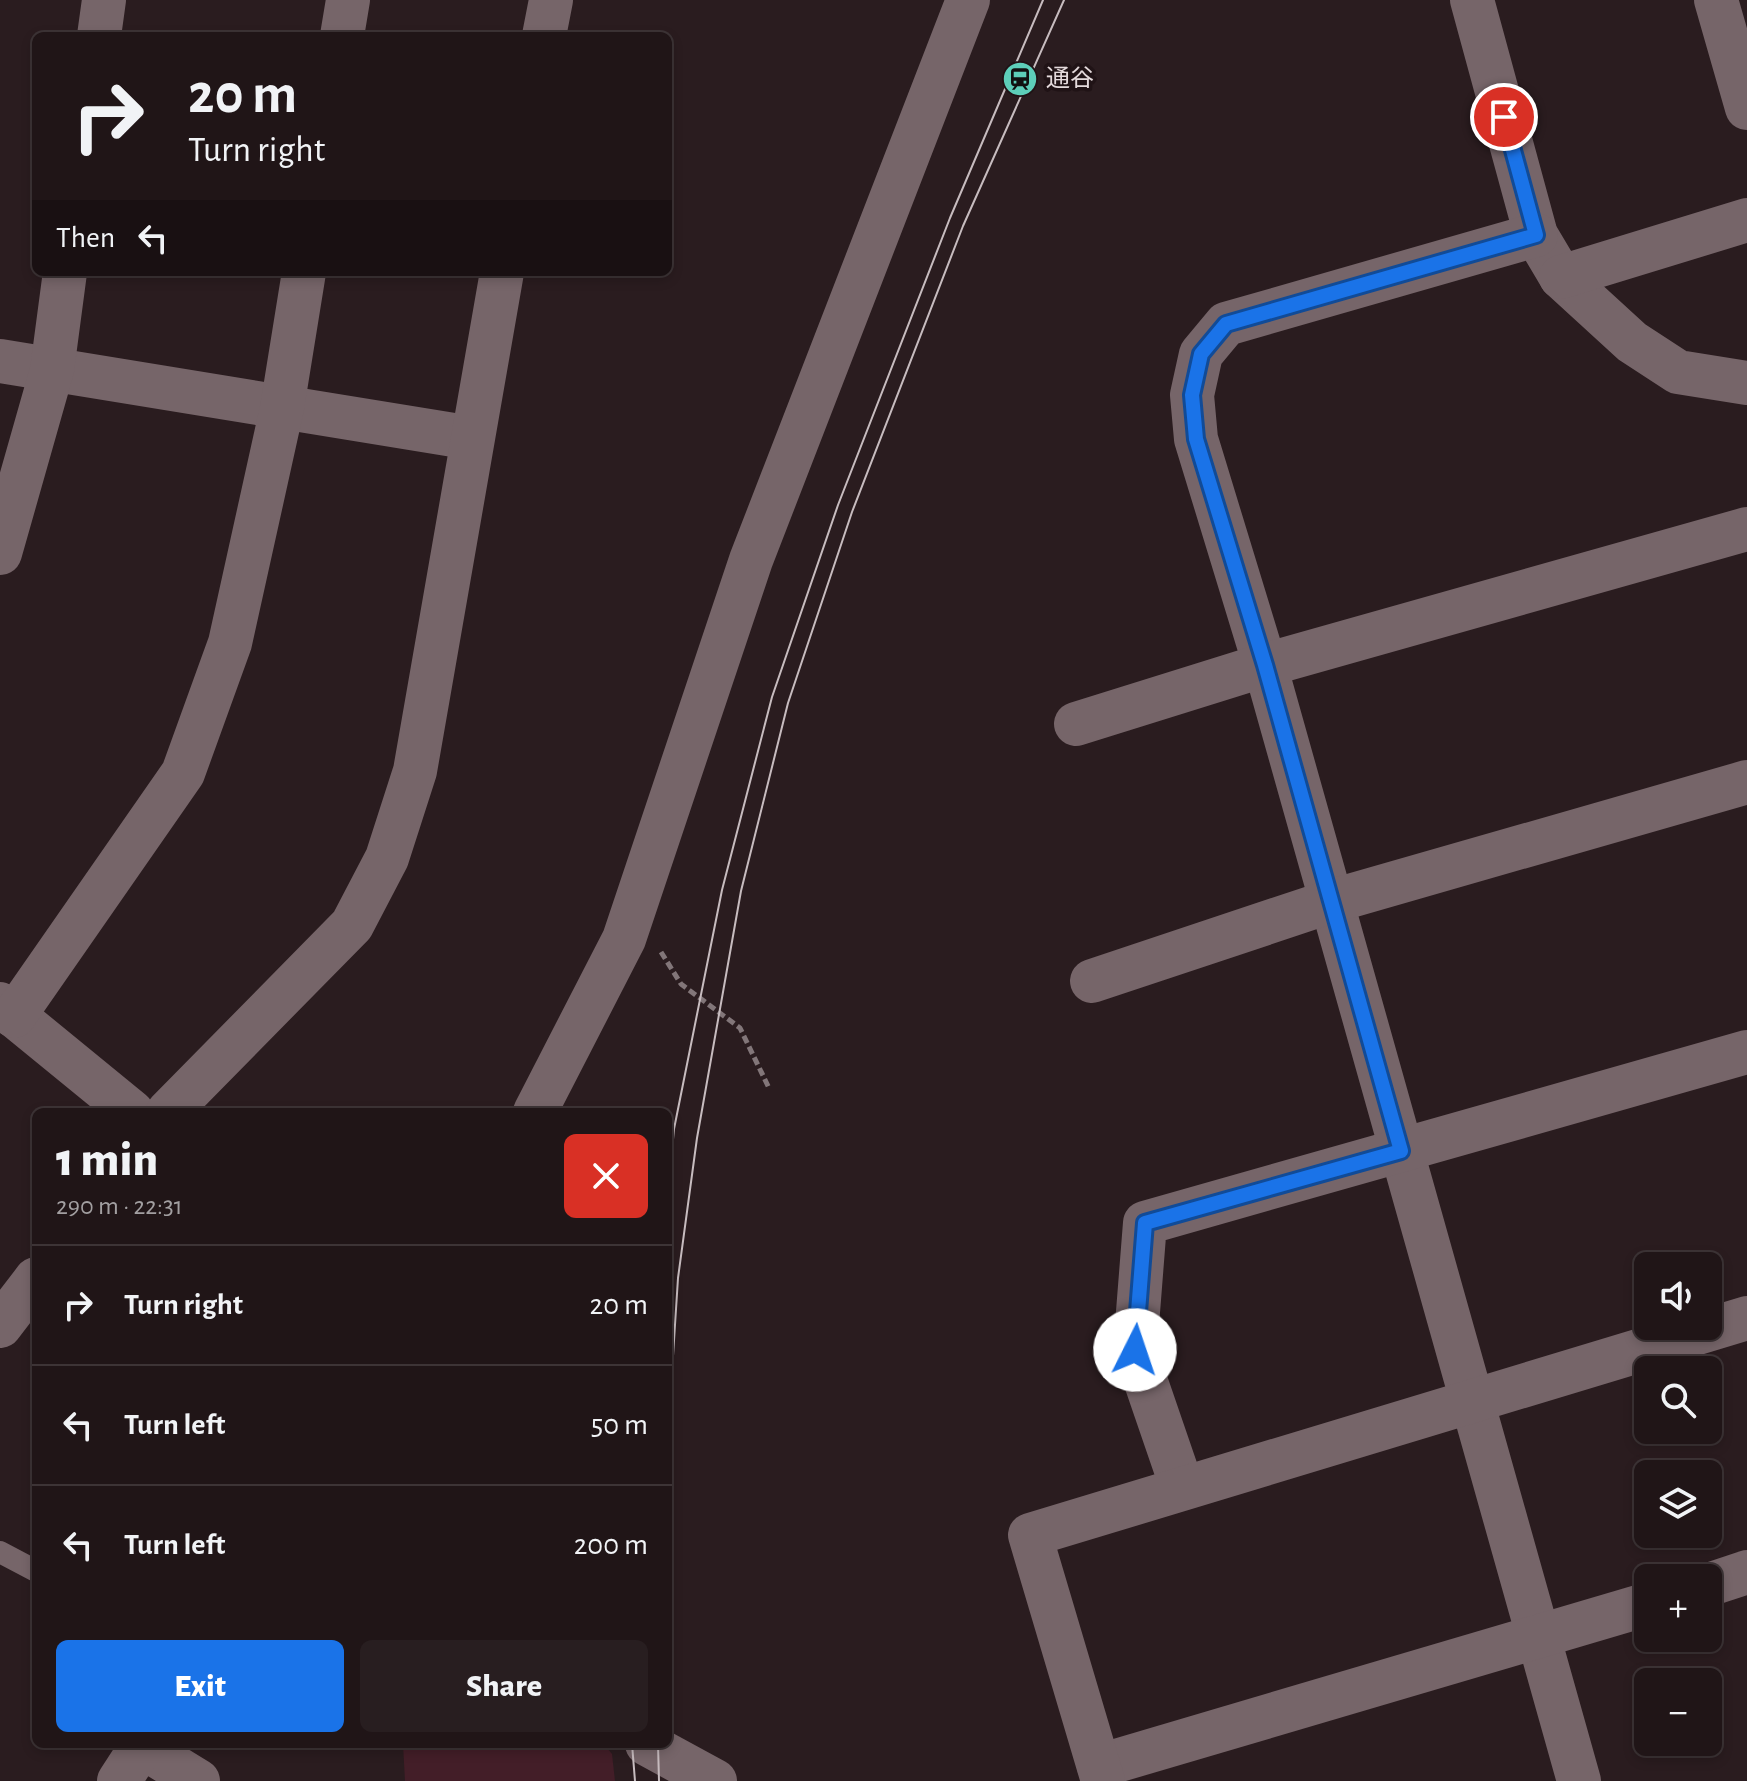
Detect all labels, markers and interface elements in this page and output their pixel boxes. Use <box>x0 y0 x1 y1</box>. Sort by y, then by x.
station icon: 通谷 <box>1001 60 1039 98</box>
icon: right <box>56 64 160 168</box>
place label: 通谷 <box>1046 66 1094 91</box>
text: 20 m <box>188 67 297 123</box>
pin <box>1470 83 1538 151</box>
icon: arrive <box>1482 95 1526 139</box>
text: Turn right <box>188 132 325 168</box>
icon: left <box>131 216 175 260</box>
text: Then <box>56 223 115 253</box>
button: close <box>564 1134 648 1218</box>
text: 1 min <box>56 1137 158 1185</box>
text: 290 m · 22:31 <box>56 1193 183 1219</box>
map controls <box>1634 1252 1722 1756</box>
button: sound <box>1634 1252 1722 1340</box>
icon: right <box>56 1283 100 1327</box>
text: Turn right <box>124 1290 243 1320</box>
text: 20 m <box>590 1290 648 1320</box>
position arrow <box>1093 1308 1177 1392</box>
button: search <box>1634 1356 1722 1444</box>
icon: left <box>56 1403 100 1447</box>
text: Turn left <box>124 1410 225 1440</box>
text: 50 m <box>591 1410 648 1440</box>
button: layers <box>1634 1460 1722 1548</box>
icon: left <box>56 1523 100 1567</box>
text: Turn left <box>124 1530 225 1560</box>
text: 200 m <box>574 1530 648 1560</box>
button: + <box>1634 1564 1722 1652</box>
button: Exit <box>56 1640 344 1732</box>
button: Share <box>360 1640 648 1732</box>
button: − <box>1634 1668 1722 1756</box>

